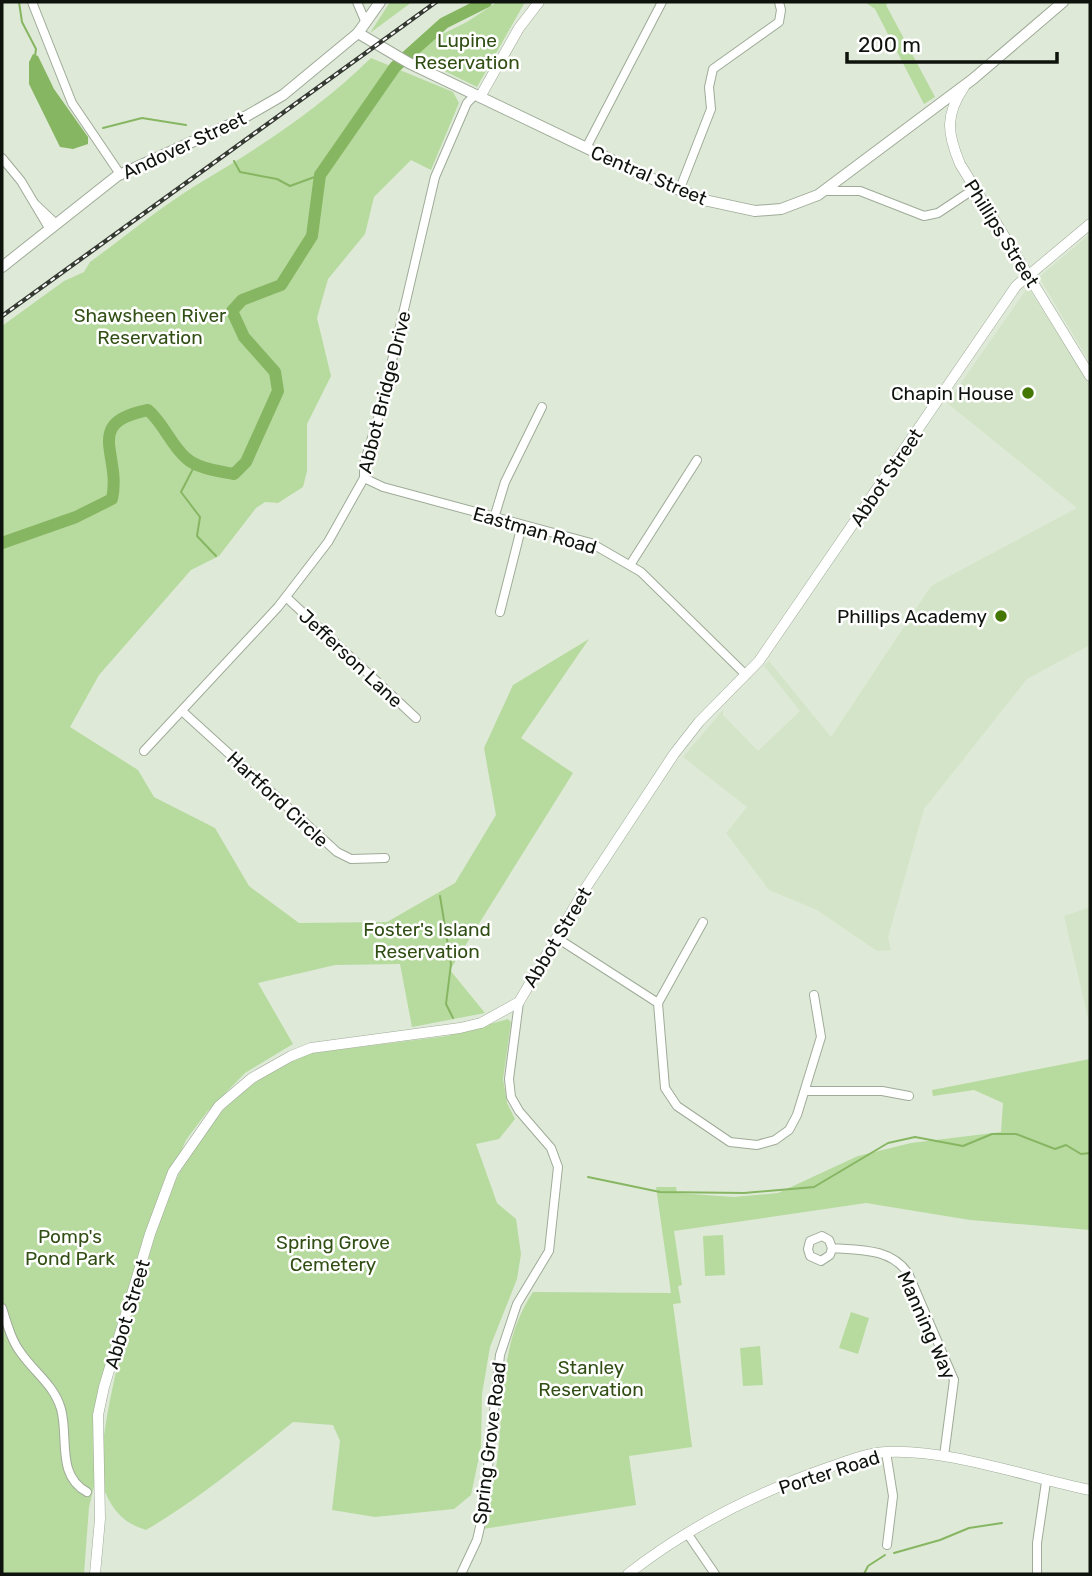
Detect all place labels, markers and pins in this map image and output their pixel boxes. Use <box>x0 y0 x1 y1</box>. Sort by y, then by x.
place label: Chapin House <box>891 382 1014 405</box>
marker: Chapin House <box>1020 385 1036 401</box>
place label: Phillips Academy <box>837 605 987 628</box>
marker: Phillips Academy <box>993 608 1009 624</box>

